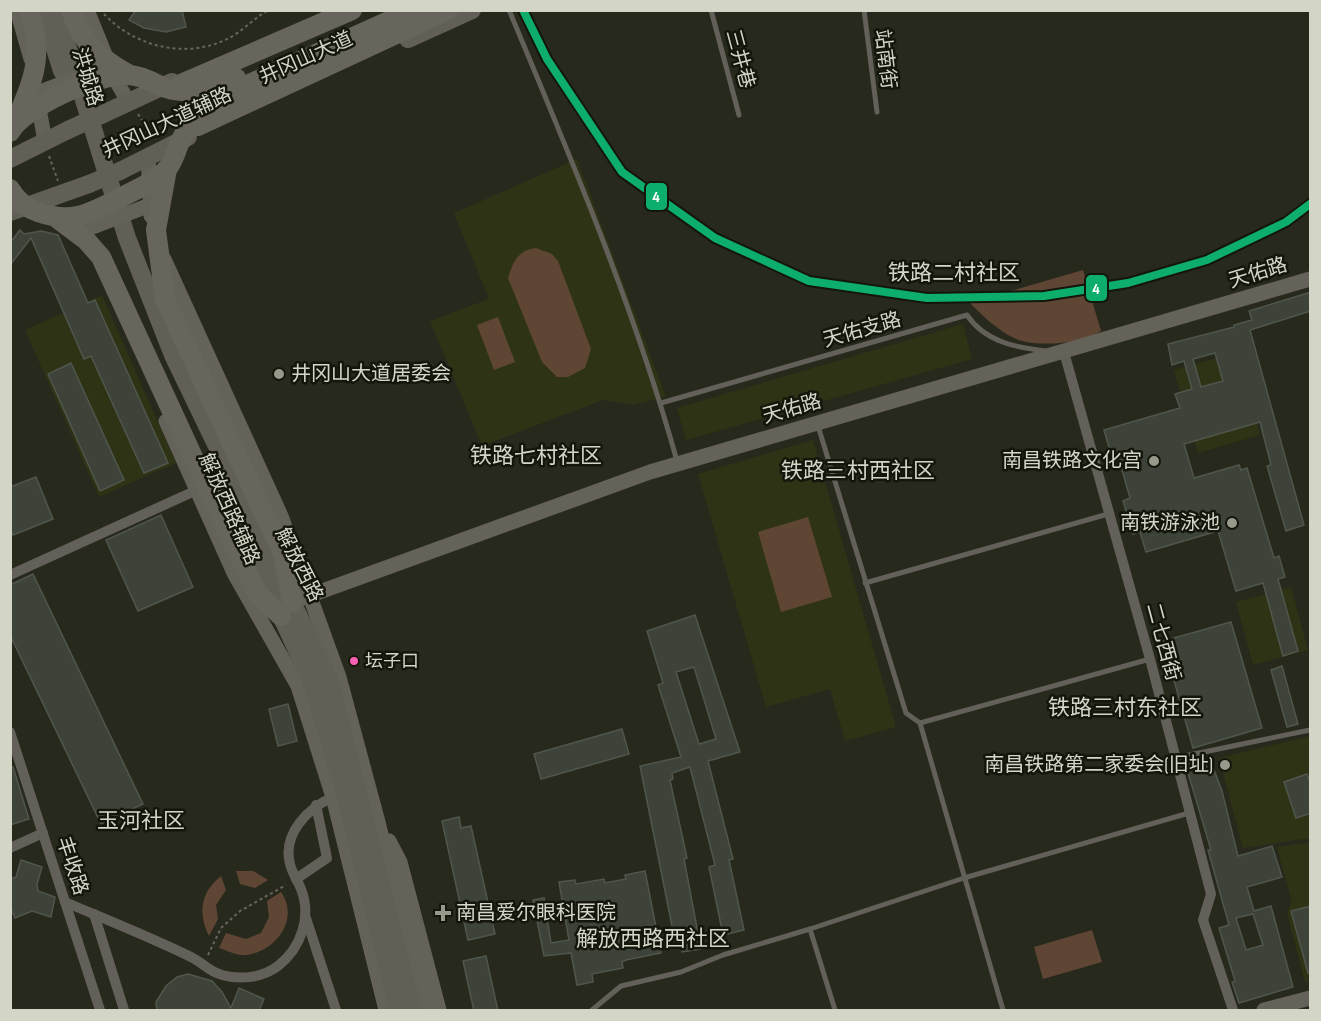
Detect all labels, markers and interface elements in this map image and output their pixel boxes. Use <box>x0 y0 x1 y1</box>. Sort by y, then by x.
street label: 井冈山大道 <box>255 27 357 89</box>
street label: 三井巷 <box>721 27 759 91</box>
street label: 站南街 <box>869 28 901 90</box>
street label: 洪城路 <box>67 45 107 109</box>
street label: 井冈山大道辅路 <box>98 83 236 163</box>
line badge: 4 <box>645 182 668 211</box>
text: 4 <box>652 188 660 207</box>
street label: 天佑路 <box>1226 253 1290 293</box>
district label: 铁路二村社区 <box>888 260 1020 287</box>
line badge: 4 <box>1085 274 1108 302</box>
text: 4 <box>1092 280 1100 299</box>
street label: 天佑支路 <box>820 307 904 353</box>
place label: 井冈山大道居委会 <box>291 362 451 386</box>
marker: 井冈山大道居委会 <box>272 367 286 381</box>
street label: 天佑路 <box>760 389 824 429</box>
district label: 铁路七村社区 <box>470 443 602 470</box>
street label: 解放西路辅路 <box>194 449 264 569</box>
place label: 南昌铁路文化宫 <box>1002 449 1142 473</box>
marker: 南昌铁路文化宫 <box>1147 454 1161 468</box>
district label: 铁路三村西社区 <box>781 458 935 485</box>
place label: 南铁游泳池 <box>1120 511 1220 535</box>
marker: 南铁游泳池 <box>1225 516 1239 530</box>
street label: 解放西路 <box>270 524 328 606</box>
street label: 二七西街 <box>1141 600 1185 684</box>
place label: 坛子口 <box>365 651 419 672</box>
marker: 坛子口 <box>348 655 360 667</box>
district label: 铁路三村东社区 <box>1048 695 1202 722</box>
place label: 南昌铁路第二家委会(旧址) <box>984 753 1213 777</box>
marker: 南昌铁路第二家委会(旧址) <box>1218 758 1232 772</box>
district label: 玉河社区 <box>97 808 185 835</box>
street label: 丰收路 <box>51 834 93 898</box>
place label: 南昌爱尔眼科医院 <box>456 901 616 925</box>
marker: 南昌爱尔眼科医院 <box>434 904 452 922</box>
district label: 解放西路西社区 <box>576 926 730 953</box>

